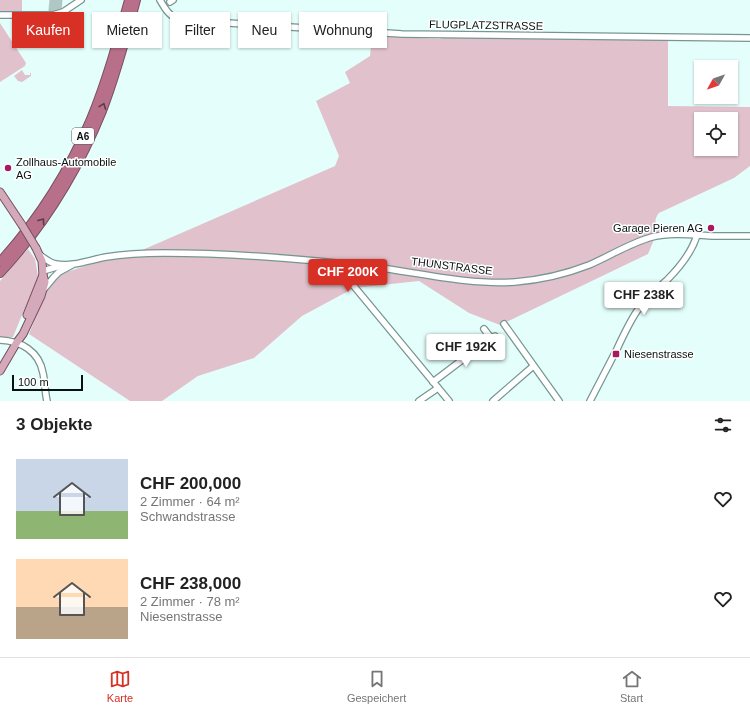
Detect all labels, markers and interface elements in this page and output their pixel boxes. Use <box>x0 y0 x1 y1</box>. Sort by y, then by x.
chip: Kaufen <box>12 12 84 48</box>
chip: Mieten <box>92 12 162 48</box>
chip: Filter <box>170 12 230 48</box>
chip: Neu <box>238 12 291 48</box>
chip: Wohnung <box>299 12 387 48</box>
street label: FLUGPLATZSTRASSE <box>429 18 543 32</box>
north arrow <box>694 60 738 104</box>
map controls <box>694 60 738 156</box>
one-way arrow <box>99 103 107 110</box>
button: locate <box>694 112 738 156</box>
road number: A6 <box>72 128 94 144</box>
place label: Zollhaus-Automobile AG <box>16 156 116 181</box>
marker: Zollhaus-Automobile AG <box>3 163 13 173</box>
one-way arrow <box>37 218 44 225</box>
place label: Garage Pieren AG <box>613 222 703 234</box>
marker: Garage Pieren AG <box>706 223 716 233</box>
street label: THUNSTRASSE <box>411 255 493 277</box>
pin: CHF 200K <box>307 259 389 293</box>
text: CHF 200K <box>317 264 379 279</box>
pin: CHF 238K <box>603 282 685 316</box>
text: CHF 238K <box>613 287 675 302</box>
pin: CHF 192K <box>425 334 507 368</box>
text: CHF 192K <box>435 339 497 354</box>
place label: Niesenstrasse <box>624 348 694 360</box>
marker: Niesenstrasse <box>611 349 621 359</box>
scale bar <box>12 373 83 392</box>
text: 100 m <box>18 376 49 388</box>
icon: filters <box>712 414 734 436</box>
text: 3 Objekte <box>16 415 93 434</box>
text: CHF 200,000 <box>140 474 241 493</box>
icon: home <box>48 475 96 523</box>
icon: heart <box>712 488 734 510</box>
text: 2 Zimmer · 64 m² <box>140 494 240 509</box>
text: Schwandstrasse <box>140 509 235 524</box>
text: CHF 238,000 <box>140 574 241 593</box>
icon: home <box>48 575 96 623</box>
icon: heart <box>712 588 734 610</box>
text: 2 Zimmer · 78 m² <box>140 594 240 609</box>
text: Niesenstrasse <box>140 609 222 624</box>
tab: Karte <box>107 668 133 704</box>
tab: Gespeichert <box>347 668 406 704</box>
tab: Start <box>620 668 643 704</box>

